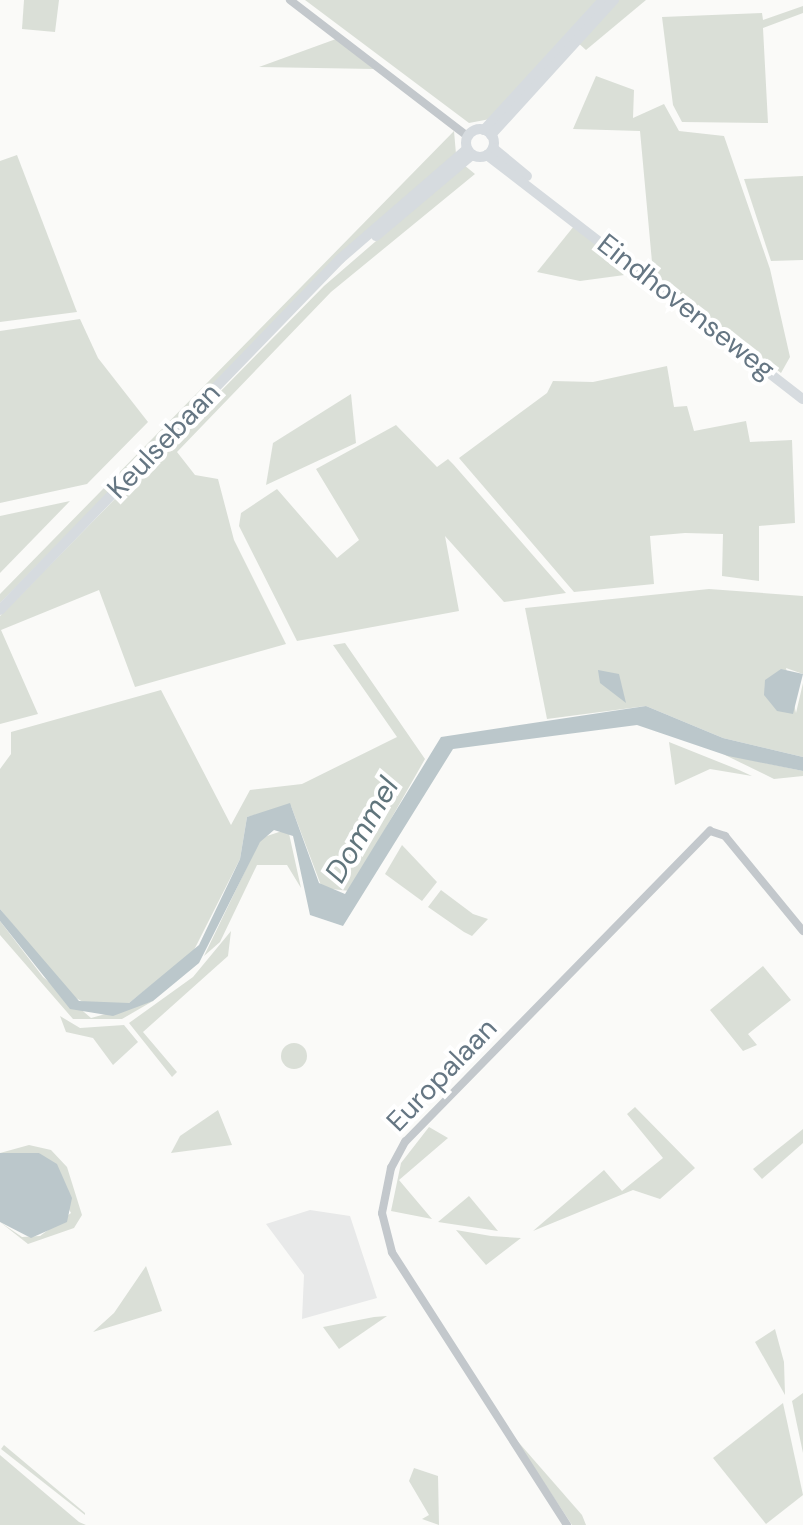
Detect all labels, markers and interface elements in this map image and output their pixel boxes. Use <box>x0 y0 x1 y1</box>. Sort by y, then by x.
street label: Eindhovenseweg <box>591 227 781 387</box>
street label: Keulsebaan <box>101 376 227 506</box>
water label: Dommel <box>318 771 406 889</box>
street label: Europalaan <box>380 1012 504 1138</box>

